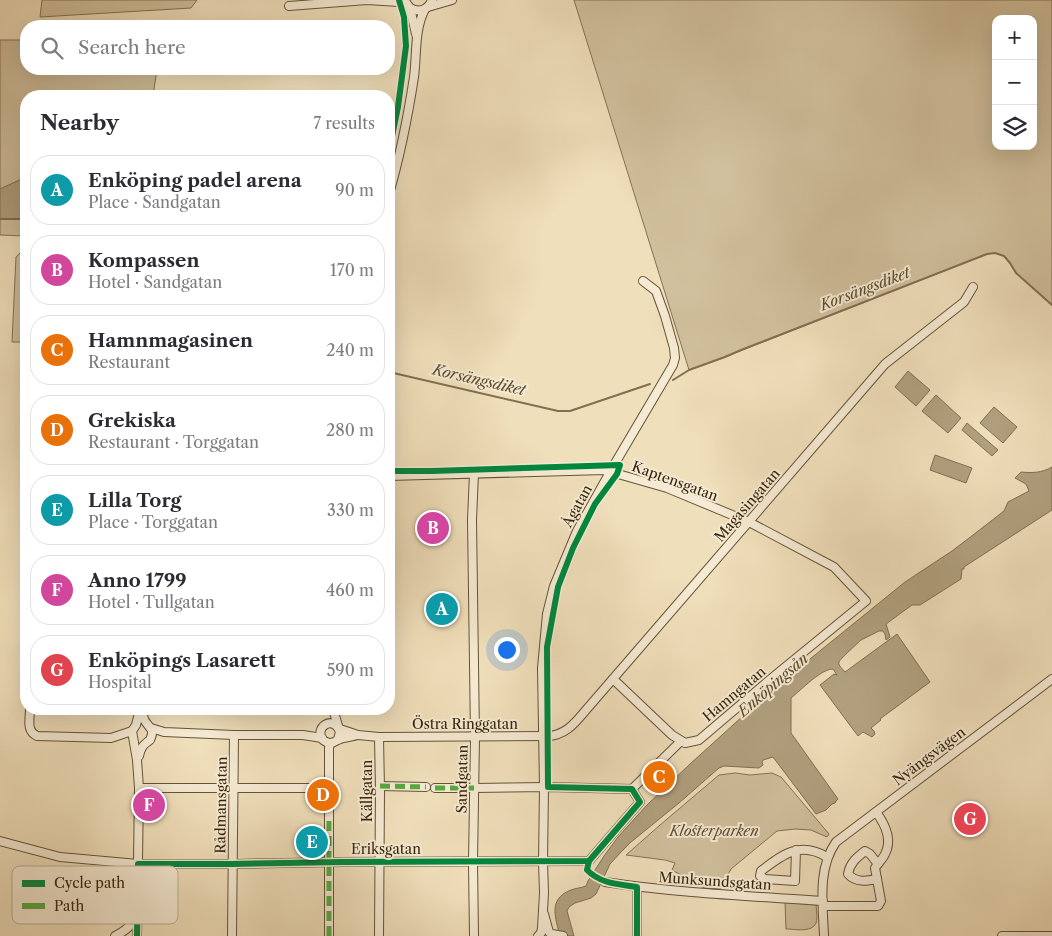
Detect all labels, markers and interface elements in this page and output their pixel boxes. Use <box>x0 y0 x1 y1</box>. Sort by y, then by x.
map controls <box>992 15 1037 150</box>
button: + <box>992 15 1037 60</box>
search box <box>20 20 395 75</box>
icon: search <box>38 34 66 62</box>
text: Search here <box>78 36 186 59</box>
button: − <box>992 60 1037 105</box>
button: layers <box>992 105 1037 150</box>
text: Nearby <box>40 110 119 135</box>
text: 7 results <box>313 113 375 133</box>
text: Enköping padel arena <box>88 169 302 192</box>
text: A <box>51 180 63 200</box>
text: 90 m <box>335 180 374 200</box>
text: Place · Sandgatan <box>88 192 221 212</box>
text: Kompassen <box>88 249 199 272</box>
text: B <box>51 260 63 280</box>
text: 170 m <box>330 260 374 280</box>
water label: Korsängsdiket <box>816 262 913 315</box>
text: Hotel · Sandgatan <box>88 272 222 292</box>
text: Hamnmagasinen <box>88 329 253 352</box>
text: C <box>51 340 63 360</box>
text: 240 m <box>326 340 374 360</box>
text: Restaurant <box>88 352 170 372</box>
water label: Korsängsdiket <box>430 359 528 400</box>
text: Grekiska <box>88 409 176 432</box>
text: D <box>50 420 64 440</box>
text: 280 m <box>326 420 374 440</box>
text: Restaurant · Torggatan <box>88 432 259 452</box>
street label: Kaptensgatan <box>629 457 721 505</box>
street label: Magasingatan <box>710 465 784 545</box>
street label: Ågatan <box>557 481 596 531</box>
text: Lilla Torg <box>88 489 182 512</box>
text: E <box>51 500 63 520</box>
text: 330 m <box>327 500 374 520</box>
pin: B <box>417 509 449 547</box>
text: Place · Torggatan <box>88 512 218 532</box>
text: Anno 1799 <box>88 569 187 592</box>
text: F <box>52 580 62 600</box>
text: 460 m <box>326 580 374 600</box>
pin: A <box>426 590 458 628</box>
text: Hotel · Tullgatan <box>88 592 215 612</box>
your location <box>494 637 520 663</box>
text: Enköpings Lasarett <box>88 649 276 672</box>
water label: Enköpingsån <box>733 649 812 721</box>
text: G <box>50 660 64 680</box>
text: 590 m <box>327 660 374 680</box>
street label: Hamngatan <box>699 662 769 726</box>
text: Hospital <box>88 672 152 692</box>
street label: Östra Ringgatan <box>412 715 518 733</box>
street label: Nyängsvägen <box>889 723 969 789</box>
street label: Sandgatan <box>452 744 472 814</box>
street label: Rådmansgatan <box>211 756 231 854</box>
pin: C <box>643 758 675 796</box>
street label: Källgatan <box>358 760 376 822</box>
pin: D <box>307 776 339 814</box>
pin: F <box>133 786 165 824</box>
pin: G <box>954 800 986 838</box>
park label: Klosterparken <box>668 822 759 840</box>
pin: E <box>296 823 328 861</box>
street label: Eriksgatan <box>351 840 421 858</box>
legend <box>12 866 178 924</box>
street label: Munksundsgatan <box>658 868 772 894</box>
text: Cycle path <box>54 874 125 892</box>
text: Path <box>54 897 84 915</box>

